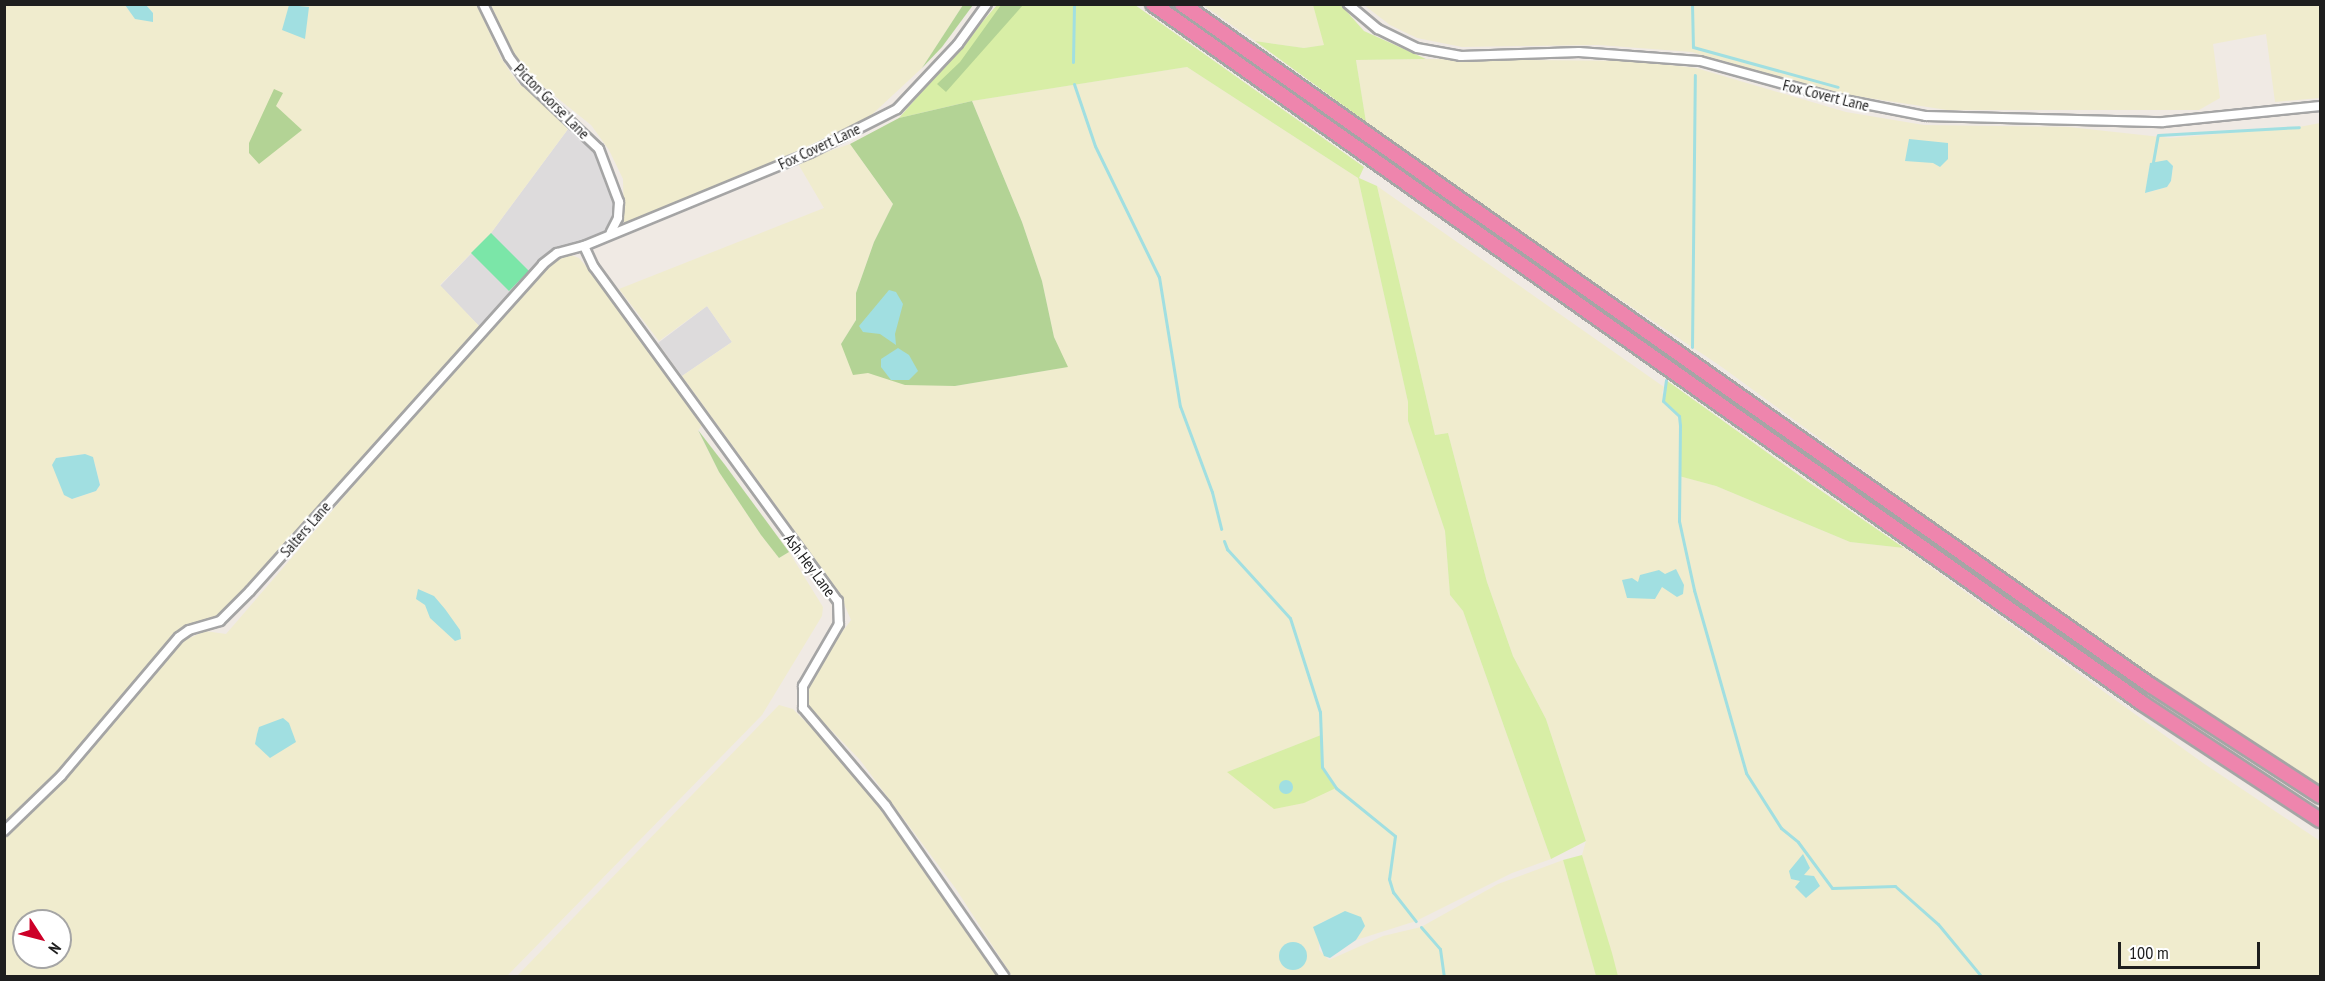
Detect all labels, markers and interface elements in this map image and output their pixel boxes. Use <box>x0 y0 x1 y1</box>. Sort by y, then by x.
street label: Picton Gorse Lane <box>510 59 594 143</box>
street label: Fox Covert Lane <box>1781 75 1871 115</box>
street label: Fox Covert Lane <box>775 119 863 173</box>
street label: Salters Lane <box>276 497 334 561</box>
street label: Ash Hey Lane <box>780 530 840 600</box>
north arrow <box>12 909 72 969</box>
scale bar <box>2121 930 2264 968</box>
text: N <box>44 939 66 958</box>
text: 100 m <box>2129 941 2169 964</box>

